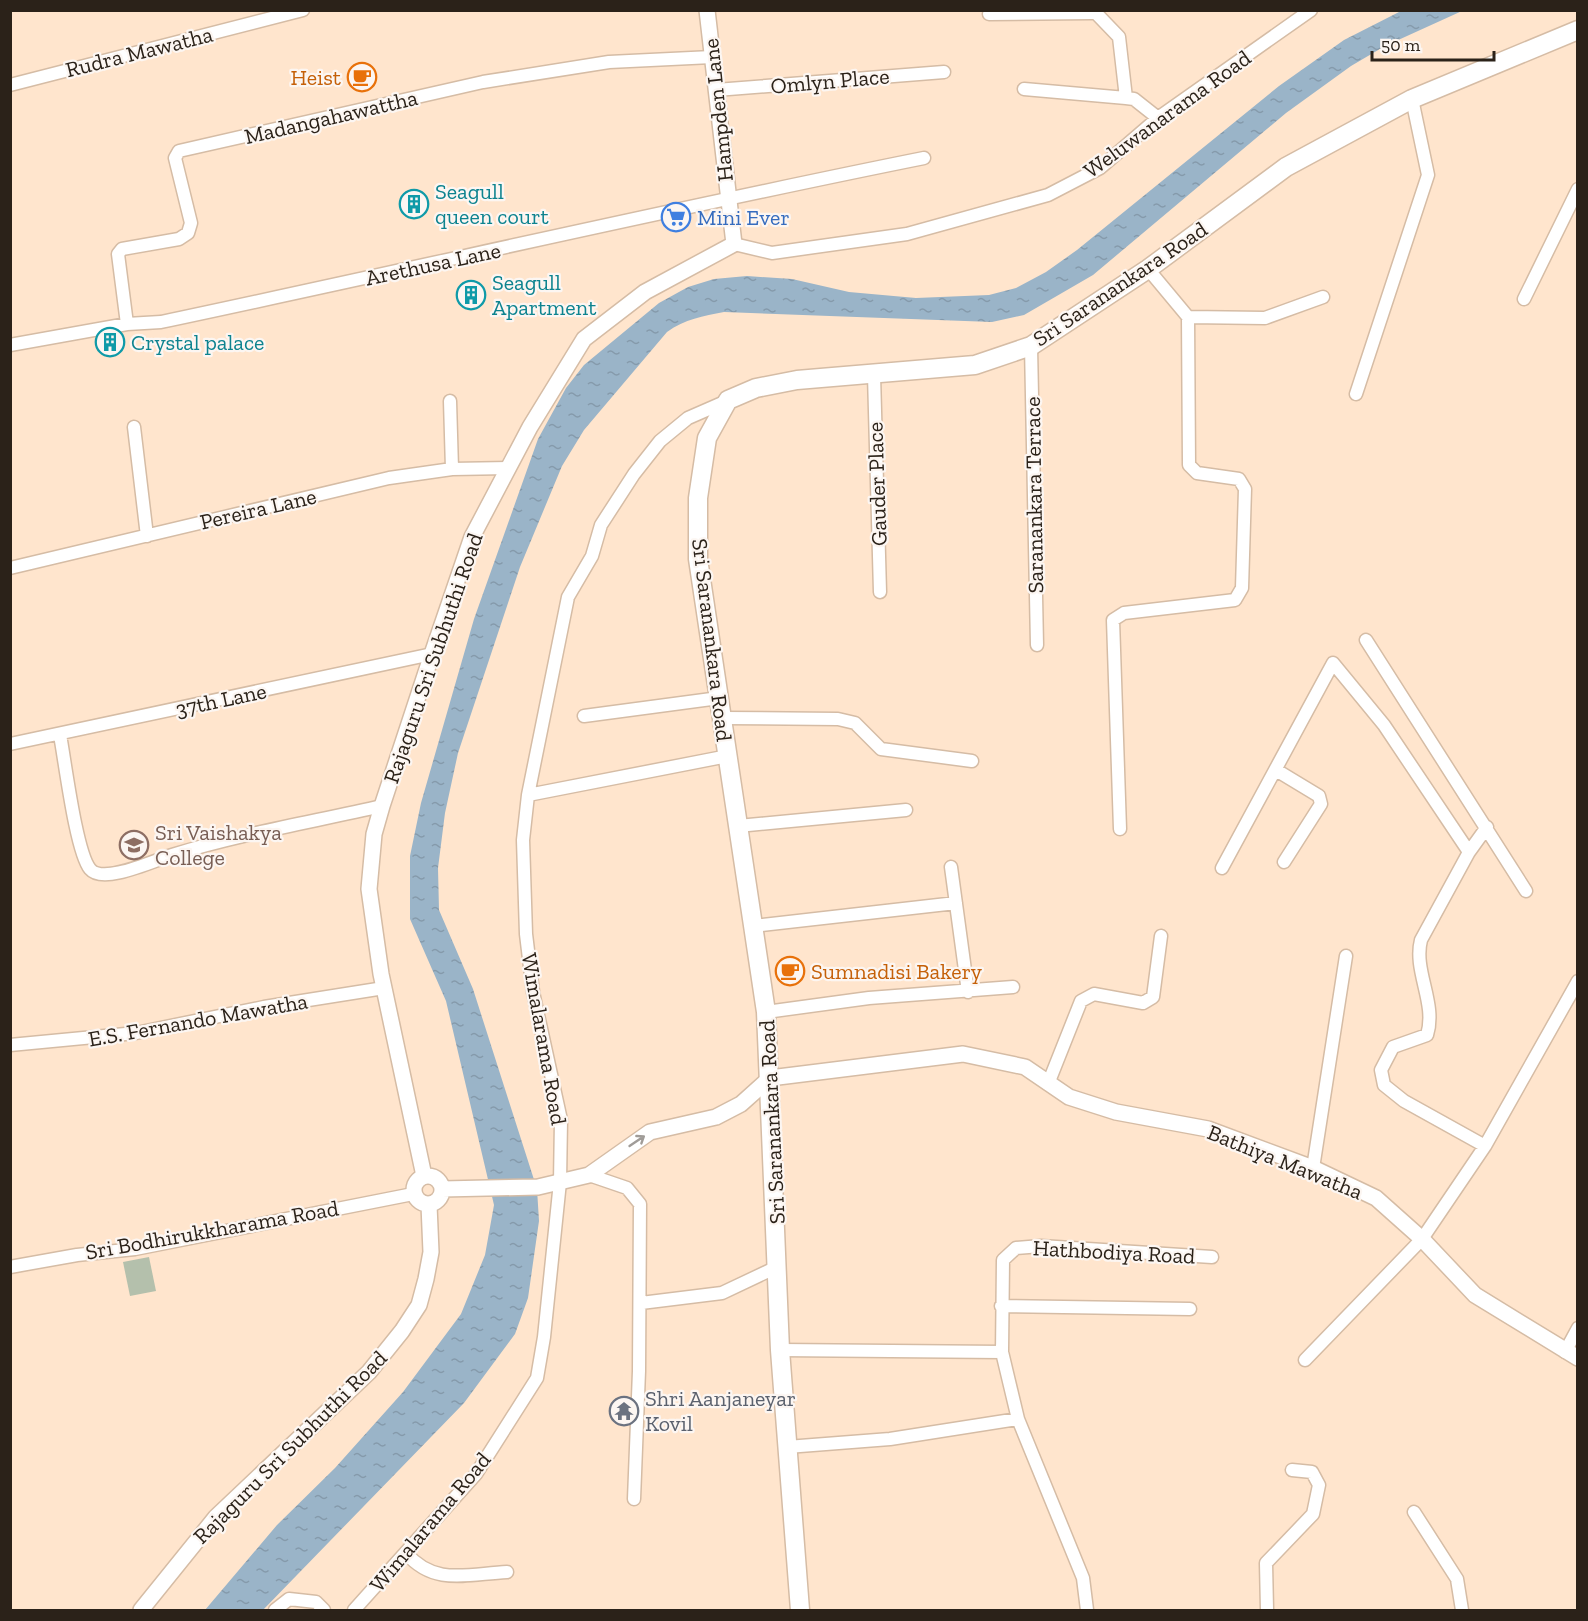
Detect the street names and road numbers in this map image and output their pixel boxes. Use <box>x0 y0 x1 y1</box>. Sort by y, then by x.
street label: Rudra Mawatha <box>63 21 216 83</box>
street label: Hampden Lane <box>697 37 739 183</box>
street label: Weluwanarama Road <box>1078 44 1256 184</box>
street label: Omlyn Place <box>770 62 890 100</box>
street label: Madangahawattha <box>242 84 421 150</box>
street label: Sri Saranankara Road <box>1028 216 1212 352</box>
street label: Arethusa Lane <box>363 237 503 291</box>
street label: Saranankara Terrace <box>1019 396 1049 594</box>
street label: Gauder Place <box>861 422 893 546</box>
street label: Pereira Lane <box>197 483 319 535</box>
street label: Rajaguru Sri Subhuthi Road <box>377 529 489 787</box>
street label: Sri Saranankara Road <box>686 537 738 743</box>
street label: 37th Lane <box>173 677 269 723</box>
street label: Wimalarama Road <box>516 951 572 1127</box>
street label: E.S. Fernando Mawatha <box>86 987 310 1053</box>
street label: Sri Saranankara Road <box>753 1019 791 1225</box>
street label: Bathiya Mawatha <box>1203 1119 1367 1206</box>
street label: Sri Bodhirukkharama Road <box>83 1194 341 1266</box>
street label: Hathbodiya Road <box>1032 1234 1196 1270</box>
street label: Rajaguru Sri Subhuthi Road <box>188 1345 392 1549</box>
street label: Wimalarama Road <box>364 1447 496 1597</box>

